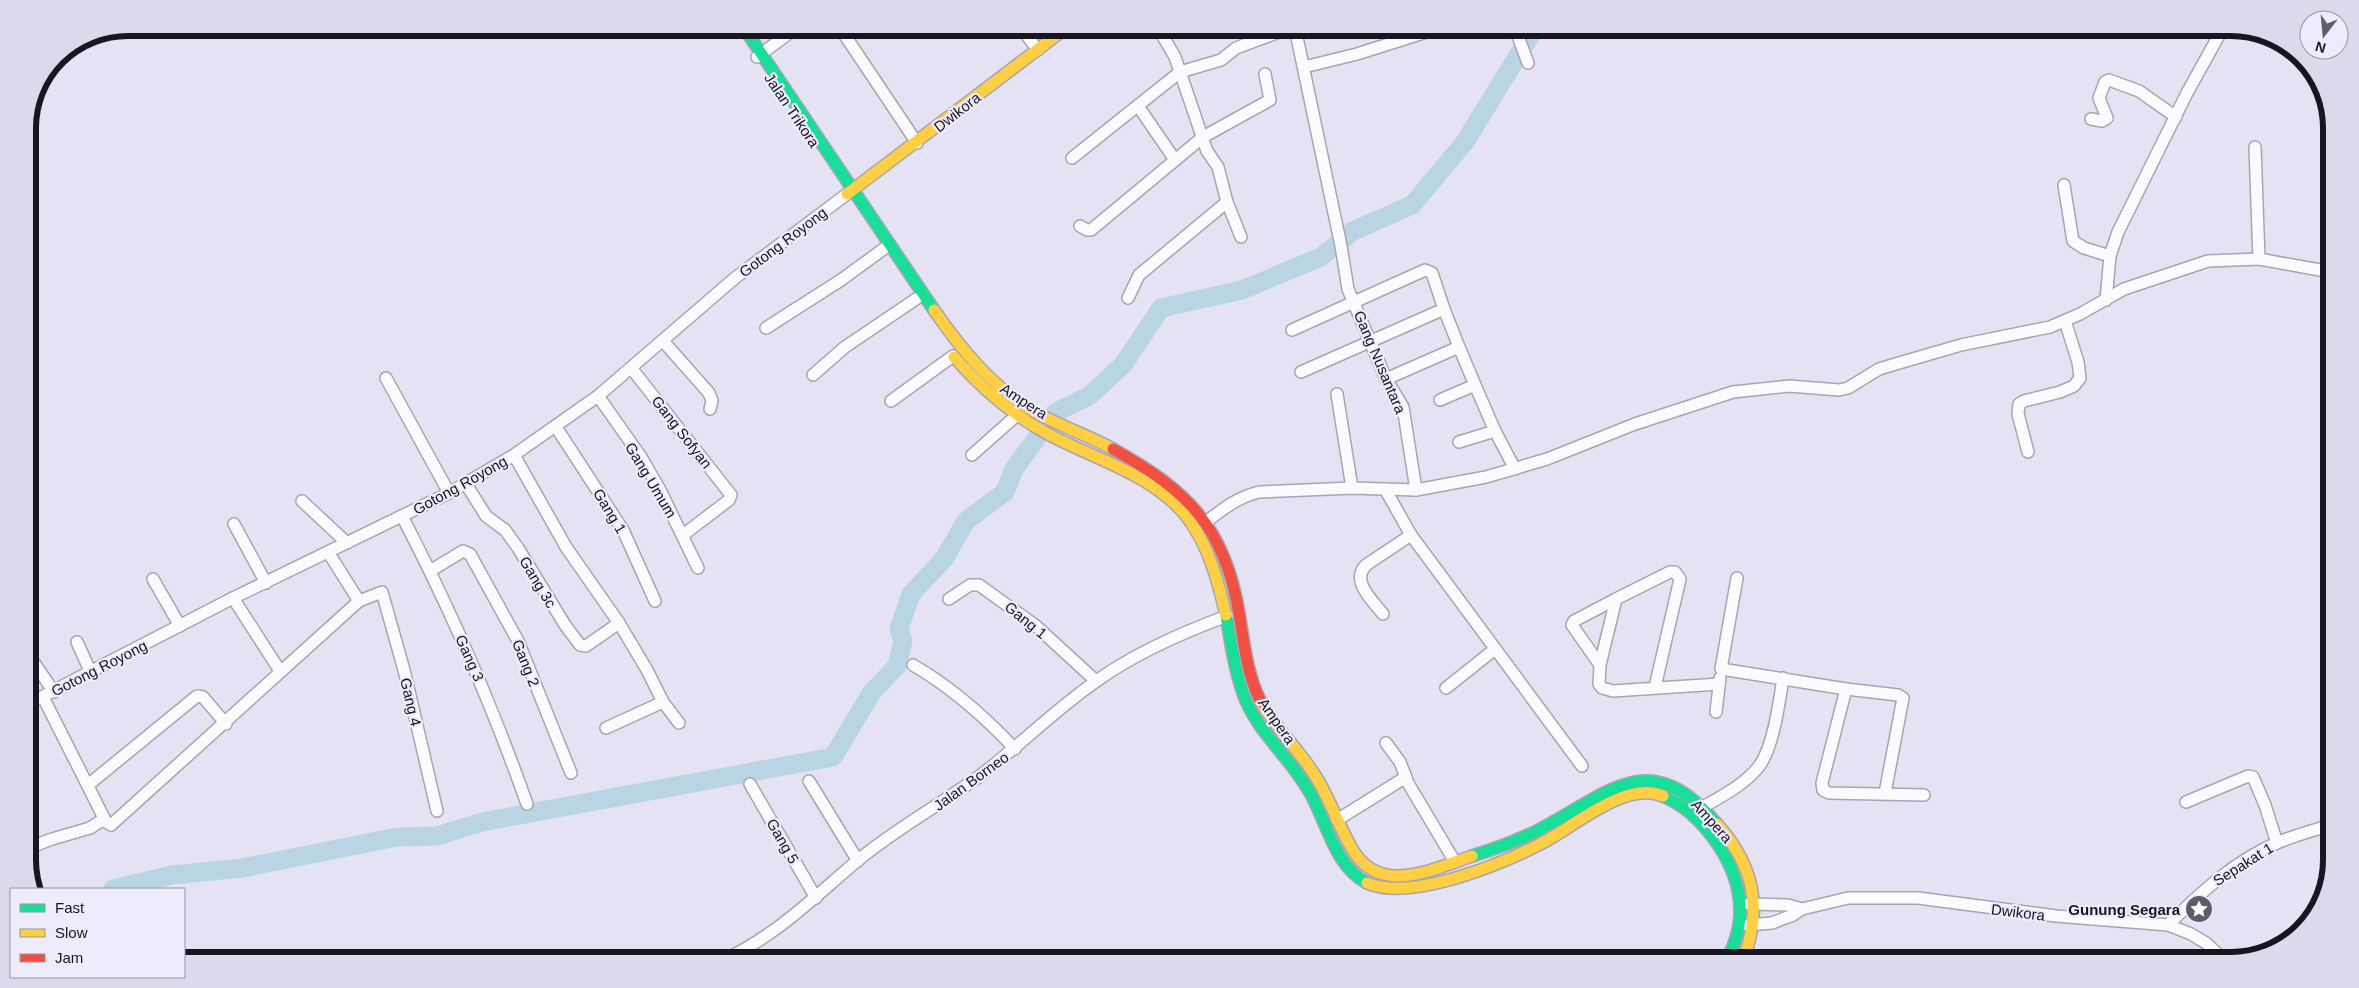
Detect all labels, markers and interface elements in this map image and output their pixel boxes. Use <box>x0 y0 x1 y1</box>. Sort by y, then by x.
north arrow <box>2299 10 2349 60</box>
text: N <box>2313 38 2327 57</box>
street label: Jalan Trikora <box>761 70 823 151</box>
street label: Dwikora <box>930 88 984 135</box>
street label: Gotong Royong <box>736 204 830 280</box>
street label: Gang Nusantara <box>1351 308 1410 417</box>
street label: Ampera <box>997 380 1051 423</box>
street label: Gang Sofyan <box>648 392 716 472</box>
street label: Gang Umum <box>622 439 680 521</box>
street label: Gotong Royong <box>410 452 510 518</box>
street label: Gang 1 <box>590 486 630 536</box>
street label: Gang 3c <box>516 553 560 611</box>
street label: Gang 1 <box>1002 598 1050 642</box>
street label: Gang 3 <box>452 632 488 684</box>
street label: Gotong Royong <box>48 637 150 699</box>
street label: Gang 2 <box>509 637 543 689</box>
street label: Gang 4 <box>397 676 425 728</box>
street label: Ampera <box>1255 695 1299 748</box>
street label: Jalan Borneo <box>930 748 1012 814</box>
street label: Ampera <box>1688 796 1736 847</box>
street label: Gang 5 <box>763 815 803 867</box>
street label: Sepakat 1 <box>2210 839 2276 889</box>
legend <box>10 888 185 978</box>
place icon: Gunung Segara <box>2184 894 2214 924</box>
text: Fast <box>55 899 85 916</box>
street label: Dwikora <box>1990 900 2047 924</box>
place label: Gunung Segara <box>2068 901 2181 918</box>
text: Slow <box>55 924 88 941</box>
text: Jam <box>55 949 83 966</box>

